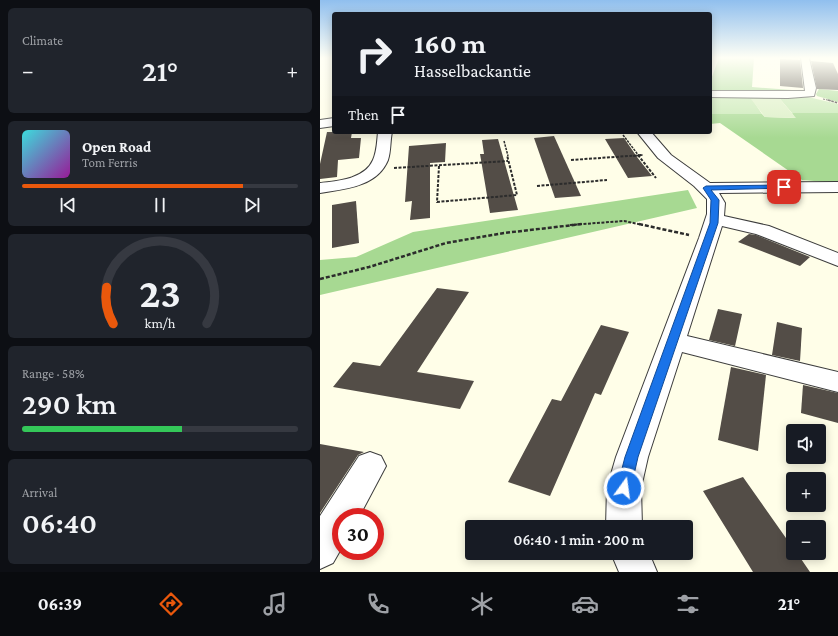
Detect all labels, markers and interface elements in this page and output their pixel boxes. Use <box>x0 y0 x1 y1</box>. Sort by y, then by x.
icon: right <box>348 28 400 80</box>
text: 160 m <box>414 28 486 59</box>
text: Climate <box>22 33 63 48</box>
text: 21° <box>142 54 178 87</box>
text: − <box>22 58 34 83</box>
text: + <box>286 58 298 83</box>
text: Hasselbackantie <box>414 61 531 81</box>
icon: arrive <box>387 104 409 126</box>
text: Then <box>348 107 379 123</box>
text: Open Road <box>82 139 151 155</box>
text: Tom Ferris <box>82 155 137 170</box>
pin <box>767 170 801 204</box>
icon: arrive <box>773 176 795 198</box>
icon: previous <box>57 194 79 216</box>
icon: pause <box>149 194 171 216</box>
icon: next <box>241 194 263 216</box>
text: 23 <box>139 270 181 316</box>
text: km/h <box>145 315 176 331</box>
text: Range · 58% <box>22 366 85 381</box>
text: 290 km <box>22 387 117 420</box>
map controls <box>786 424 826 560</box>
button: sound <box>786 424 826 464</box>
position arrow <box>603 467 645 509</box>
button: + <box>786 472 826 512</box>
text: Arrival <box>22 485 57 500</box>
text: 06:40 <box>22 506 97 539</box>
speed limit sign: 30 <box>332 508 384 560</box>
button: − <box>786 520 826 560</box>
text: 06:40 · 1 min · 200 m <box>514 532 644 548</box>
icon: directions <box>157 590 185 618</box>
icon: music <box>261 590 289 618</box>
icon: phone <box>364 590 392 618</box>
icon: climate <box>468 590 496 618</box>
icon: car <box>571 590 599 618</box>
icon: filters <box>674 590 702 618</box>
text: 06:39 <box>38 594 82 614</box>
text: 21° <box>778 594 800 614</box>

